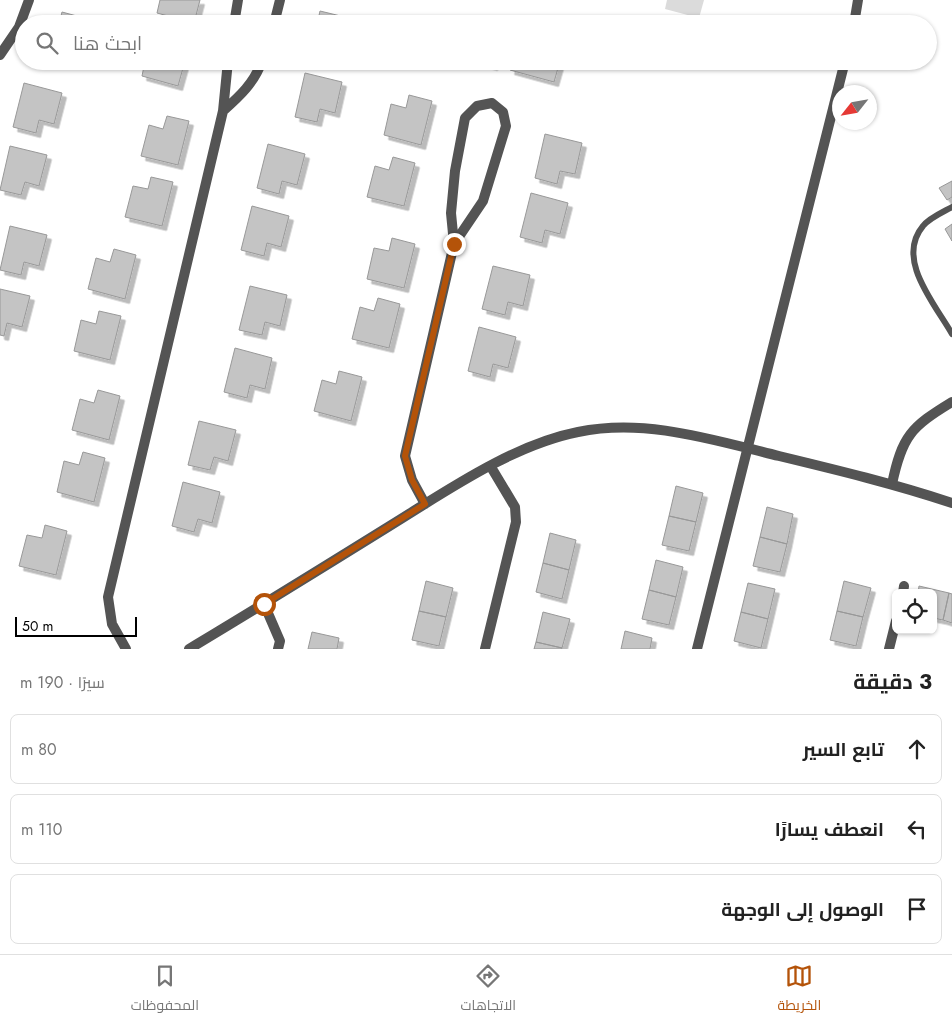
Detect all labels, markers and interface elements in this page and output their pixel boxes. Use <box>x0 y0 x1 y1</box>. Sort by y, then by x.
search box <box>15 15 937 70</box>
icon: search <box>33 29 61 57</box>
text: ابحث هنا <box>73 30 142 57</box>
north arrow <box>832 85 877 130</box>
route end <box>443 233 466 256</box>
map controls <box>892 589 937 634</box>
button: locate <box>892 589 937 634</box>
route start <box>253 593 276 616</box>
scale bar <box>15 614 138 637</box>
text: 50 m <box>22 616 53 636</box>
text: 3 دقيقة <box>853 667 932 697</box>
text: سيرًا · 190 m <box>20 671 105 694</box>
icon: ahead <box>903 735 931 763</box>
text: تابع السير <box>803 736 884 763</box>
text: 80 m <box>21 738 57 761</box>
icon: left <box>903 815 931 843</box>
text: انعطف يسارًا <box>775 816 884 843</box>
text: 110 m <box>21 818 62 841</box>
icon: arrive <box>903 895 931 923</box>
text: الوصول إلى الوجهة <box>721 896 884 923</box>
tab: المحفوظات <box>131 962 199 1018</box>
tab: الاتجاهات <box>461 962 516 1018</box>
tab: الخريطة <box>778 962 821 1018</box>

